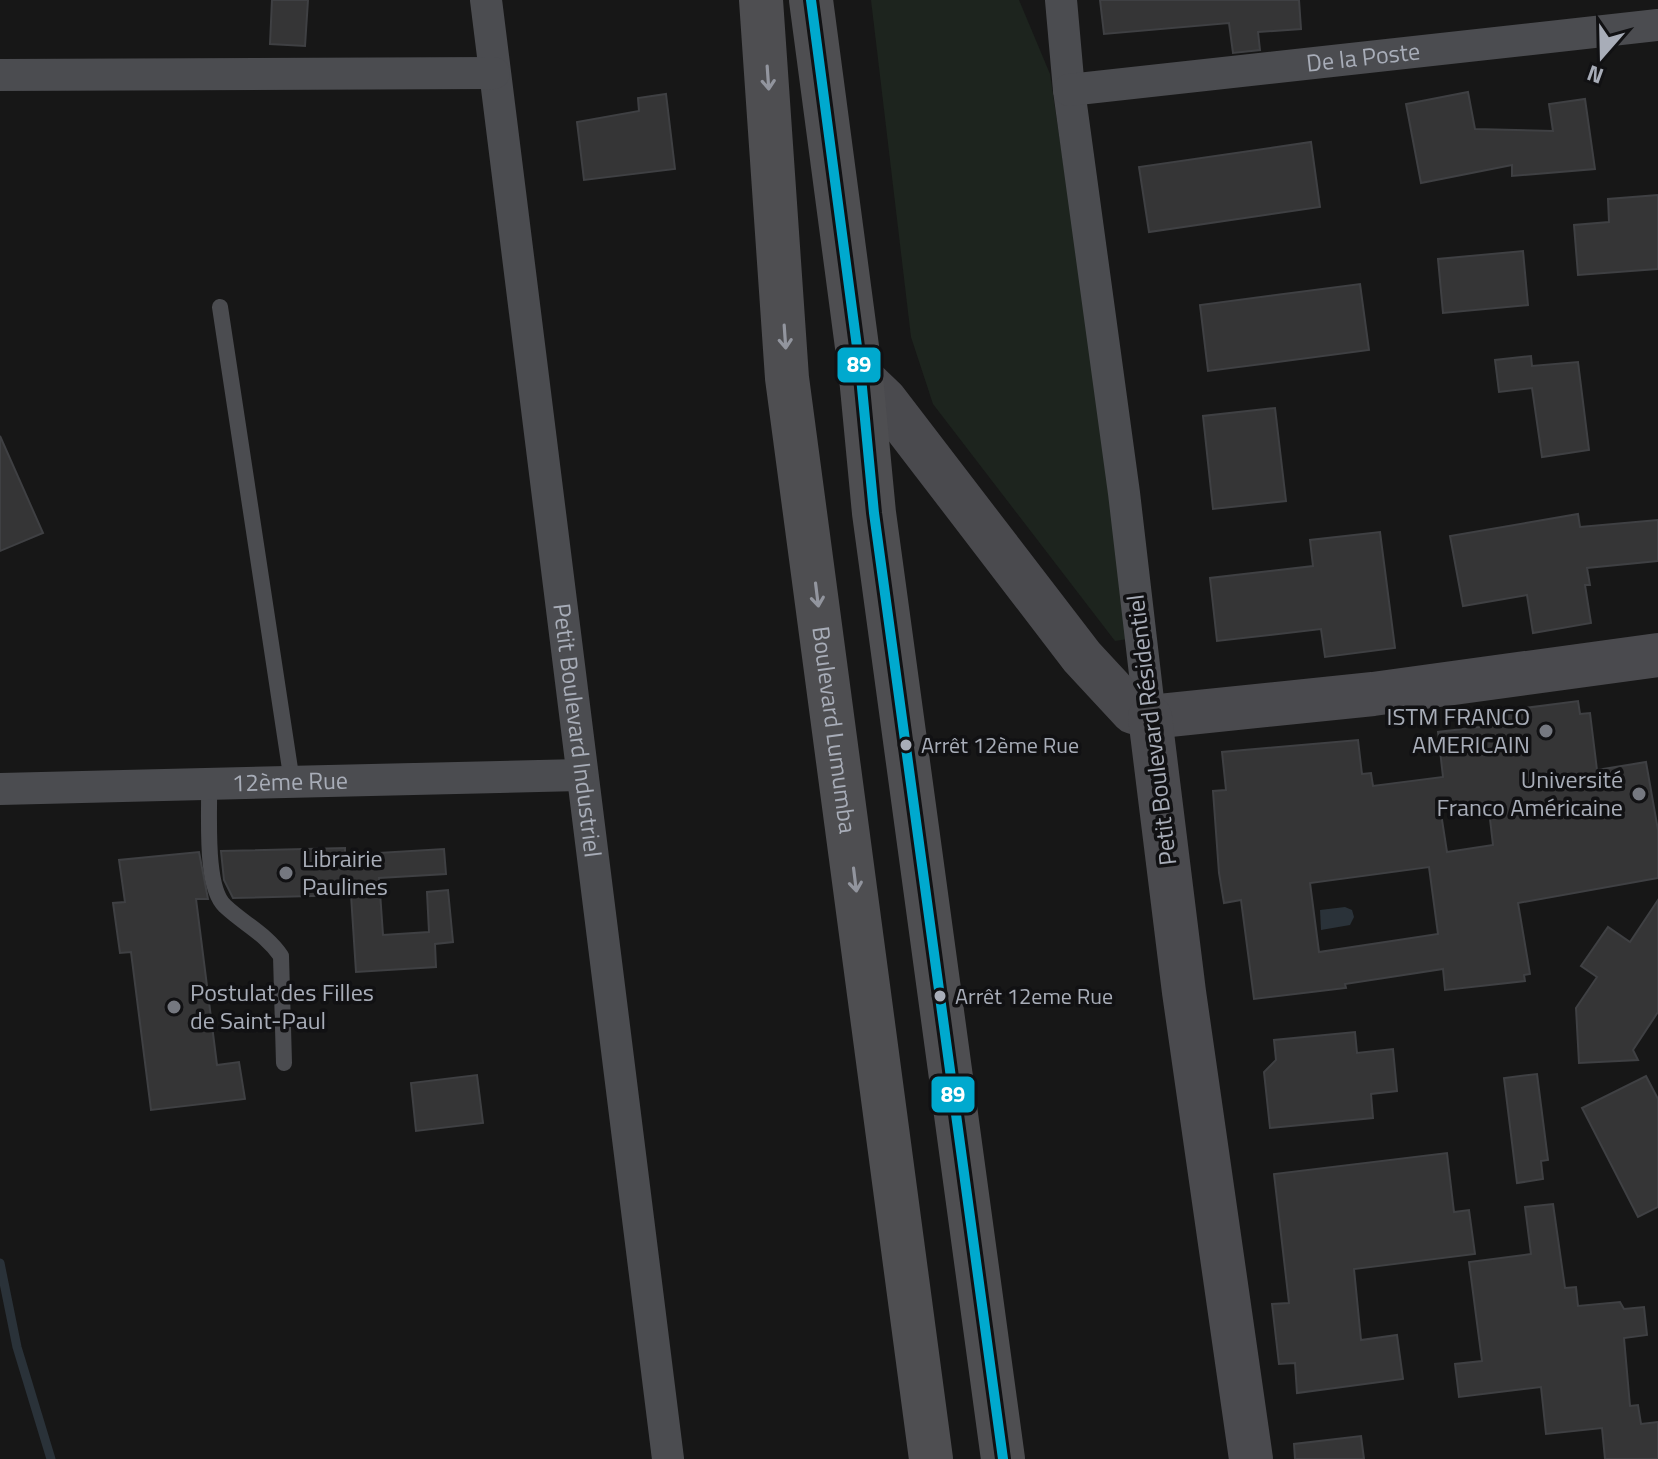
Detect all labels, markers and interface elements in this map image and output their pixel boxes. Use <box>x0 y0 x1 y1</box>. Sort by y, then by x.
north arrow <box>1562 16 1642 96</box>
street label: De la Poste <box>1304 32 1422 81</box>
text: N <box>1582 56 1608 93</box>
one-way arrow <box>761 64 776 91</box>
one-way arrow <box>777 323 792 350</box>
line badge: 89 <box>836 346 882 384</box>
text: 89 <box>847 347 871 381</box>
one-way arrow <box>810 581 825 608</box>
street label: Petit Boulevard Résidentiel <box>1117 593 1185 868</box>
street label: Petit Boulevard Industriel <box>544 601 612 859</box>
street label: Boulevard Lumumba <box>803 624 867 836</box>
place label: ISTM FRANCO AMERICAIN <box>1387 698 1530 762</box>
marker: ISTM FRANCO AMERICAIN <box>1537 722 1555 740</box>
place label: Arrêt 12ème Rue <box>921 728 1079 762</box>
marker: Arrêt 12ème Rue <box>898 737 914 753</box>
place label: Université Franco Américaine <box>1437 761 1623 825</box>
street label: 12ème Rue <box>231 762 348 800</box>
marker: Université Franco Américaine <box>1630 785 1648 803</box>
place label: Librairie Paulines <box>302 840 388 904</box>
marker: Librairie Paulines <box>277 864 295 882</box>
one-way arrow <box>848 867 863 893</box>
place label: Postulat des Filles de Saint-Paul <box>190 974 374 1038</box>
place label: Arrêt 12eme Rue <box>955 979 1113 1013</box>
marker: Arrêt 12eme Rue <box>932 988 948 1004</box>
marker: Postulat des Filles de Saint-Paul <box>165 998 183 1016</box>
line badge: 89 <box>930 1075 976 1114</box>
text: 89 <box>941 1077 965 1111</box>

